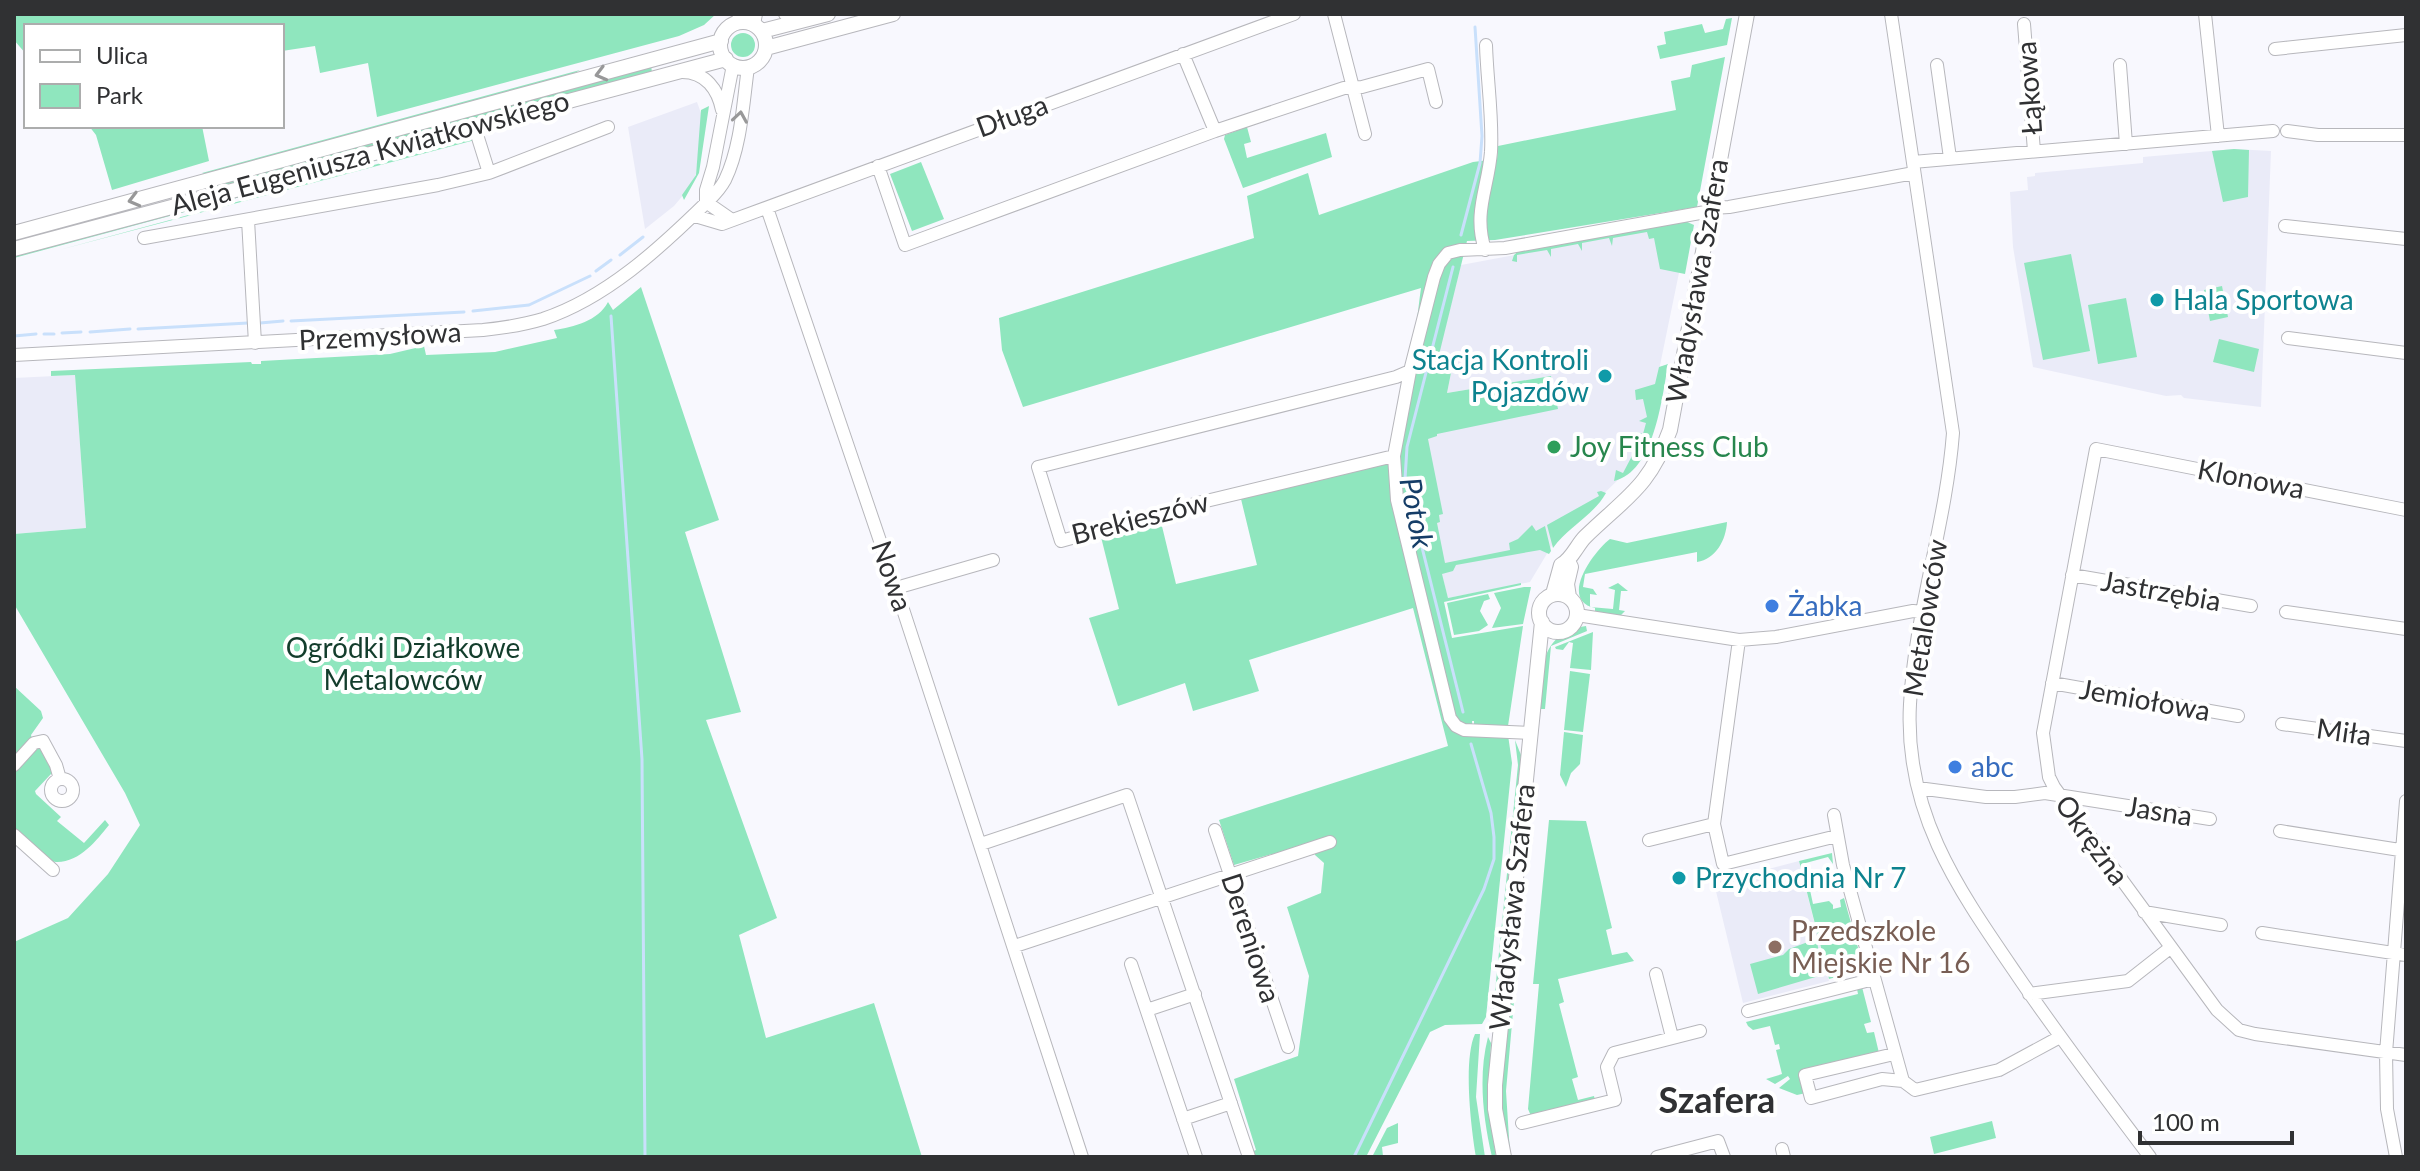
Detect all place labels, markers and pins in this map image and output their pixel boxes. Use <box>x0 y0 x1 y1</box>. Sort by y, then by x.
place label: Hala Sportowa <box>2173 282 2354 316</box>
marker: Hala Sportowa <box>2148 291 2166 309</box>
place label: Stacja Kontroli Pojazdów <box>1412 342 1589 408</box>
marker: Stacja Kontroli Pojazdów <box>1596 367 1614 385</box>
place label: Joy Fitness Club <box>1570 429 1769 463</box>
marker: Joy Fitness Club <box>1545 438 1563 456</box>
place label: Żabka <box>1788 588 1863 622</box>
marker: Żabka <box>1763 597 1781 615</box>
place label: abc <box>1971 749 2014 783</box>
marker: abc <box>1946 758 1964 776</box>
place label: Przychodnia Nr 7 <box>1695 860 1907 894</box>
marker: Przychodnia Nr 7 <box>1670 869 1688 887</box>
place label: Przedszkole Miejskie Nr 16 <box>1791 913 1970 979</box>
marker: Przedszkole Miejskie Nr 16 <box>1766 938 1784 956</box>

